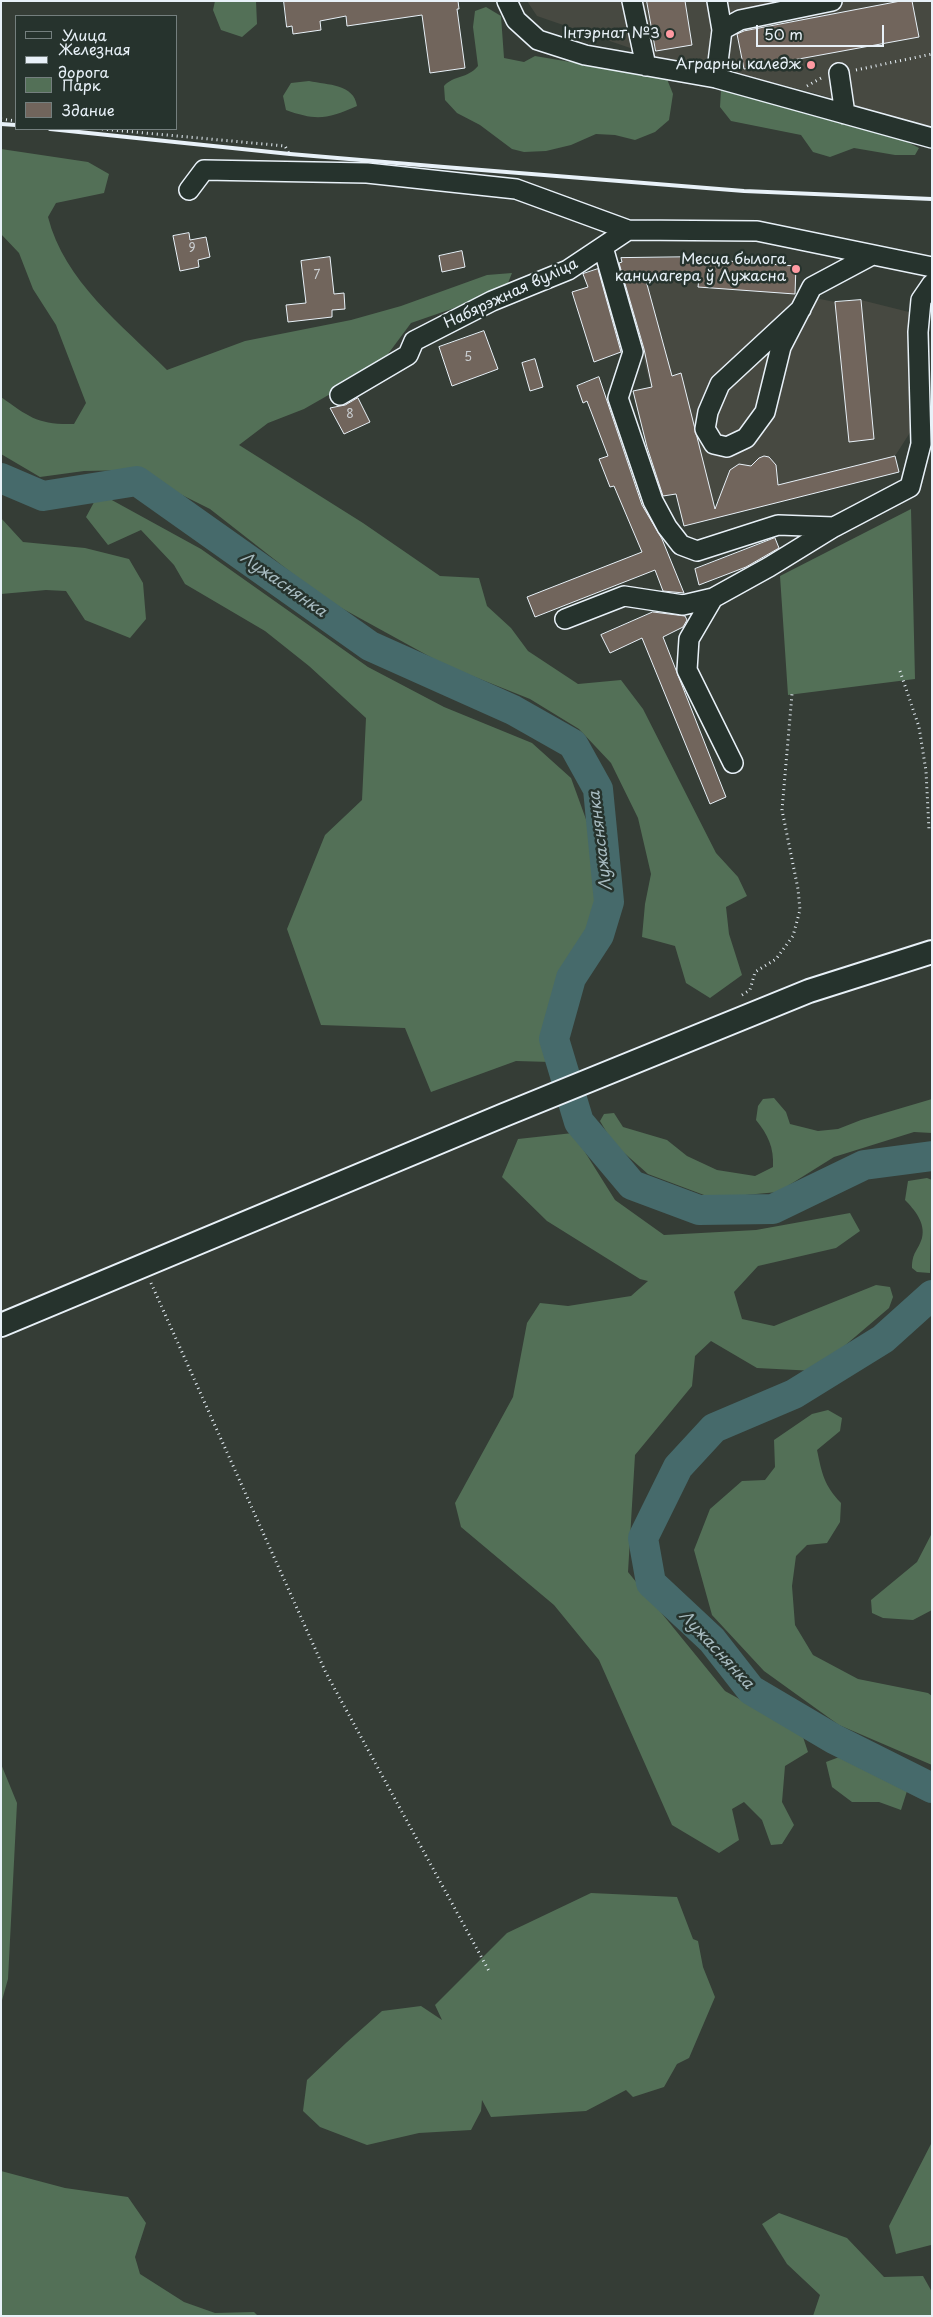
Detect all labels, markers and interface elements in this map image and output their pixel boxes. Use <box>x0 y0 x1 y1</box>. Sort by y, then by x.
legend <box>15 15 178 130</box>
scale bar <box>758 15 886 47</box>
text: 50 m <box>764 22 803 45</box>
text: Улица <box>62 23 107 46</box>
place label: Інтэрнат №3 <box>563 25 660 43</box>
marker: Інтэрнат №3 <box>664 28 676 40</box>
text: Железная дорога <box>58 37 131 83</box>
place label: Аграрны каледж <box>676 56 801 74</box>
marker: Аграрны каледж <box>805 59 817 71</box>
text: Парк <box>62 73 101 96</box>
text: Здание <box>62 98 115 121</box>
house number: 9 <box>188 242 196 256</box>
place label: Месца былога канцлагера ў Лужасна <box>615 251 786 286</box>
street label: Набярэжная вуліца <box>441 255 581 333</box>
marker: Месца былога канцлагера ў Лужасна <box>790 263 802 275</box>
house number: 7 <box>314 269 320 283</box>
house number: 5 <box>464 351 472 365</box>
house number: 8 <box>346 408 354 422</box>
water label: Лужаснянка <box>236 548 330 622</box>
water label: Лужаснянка <box>585 790 617 892</box>
water label: Лужаснянка <box>675 1607 757 1693</box>

